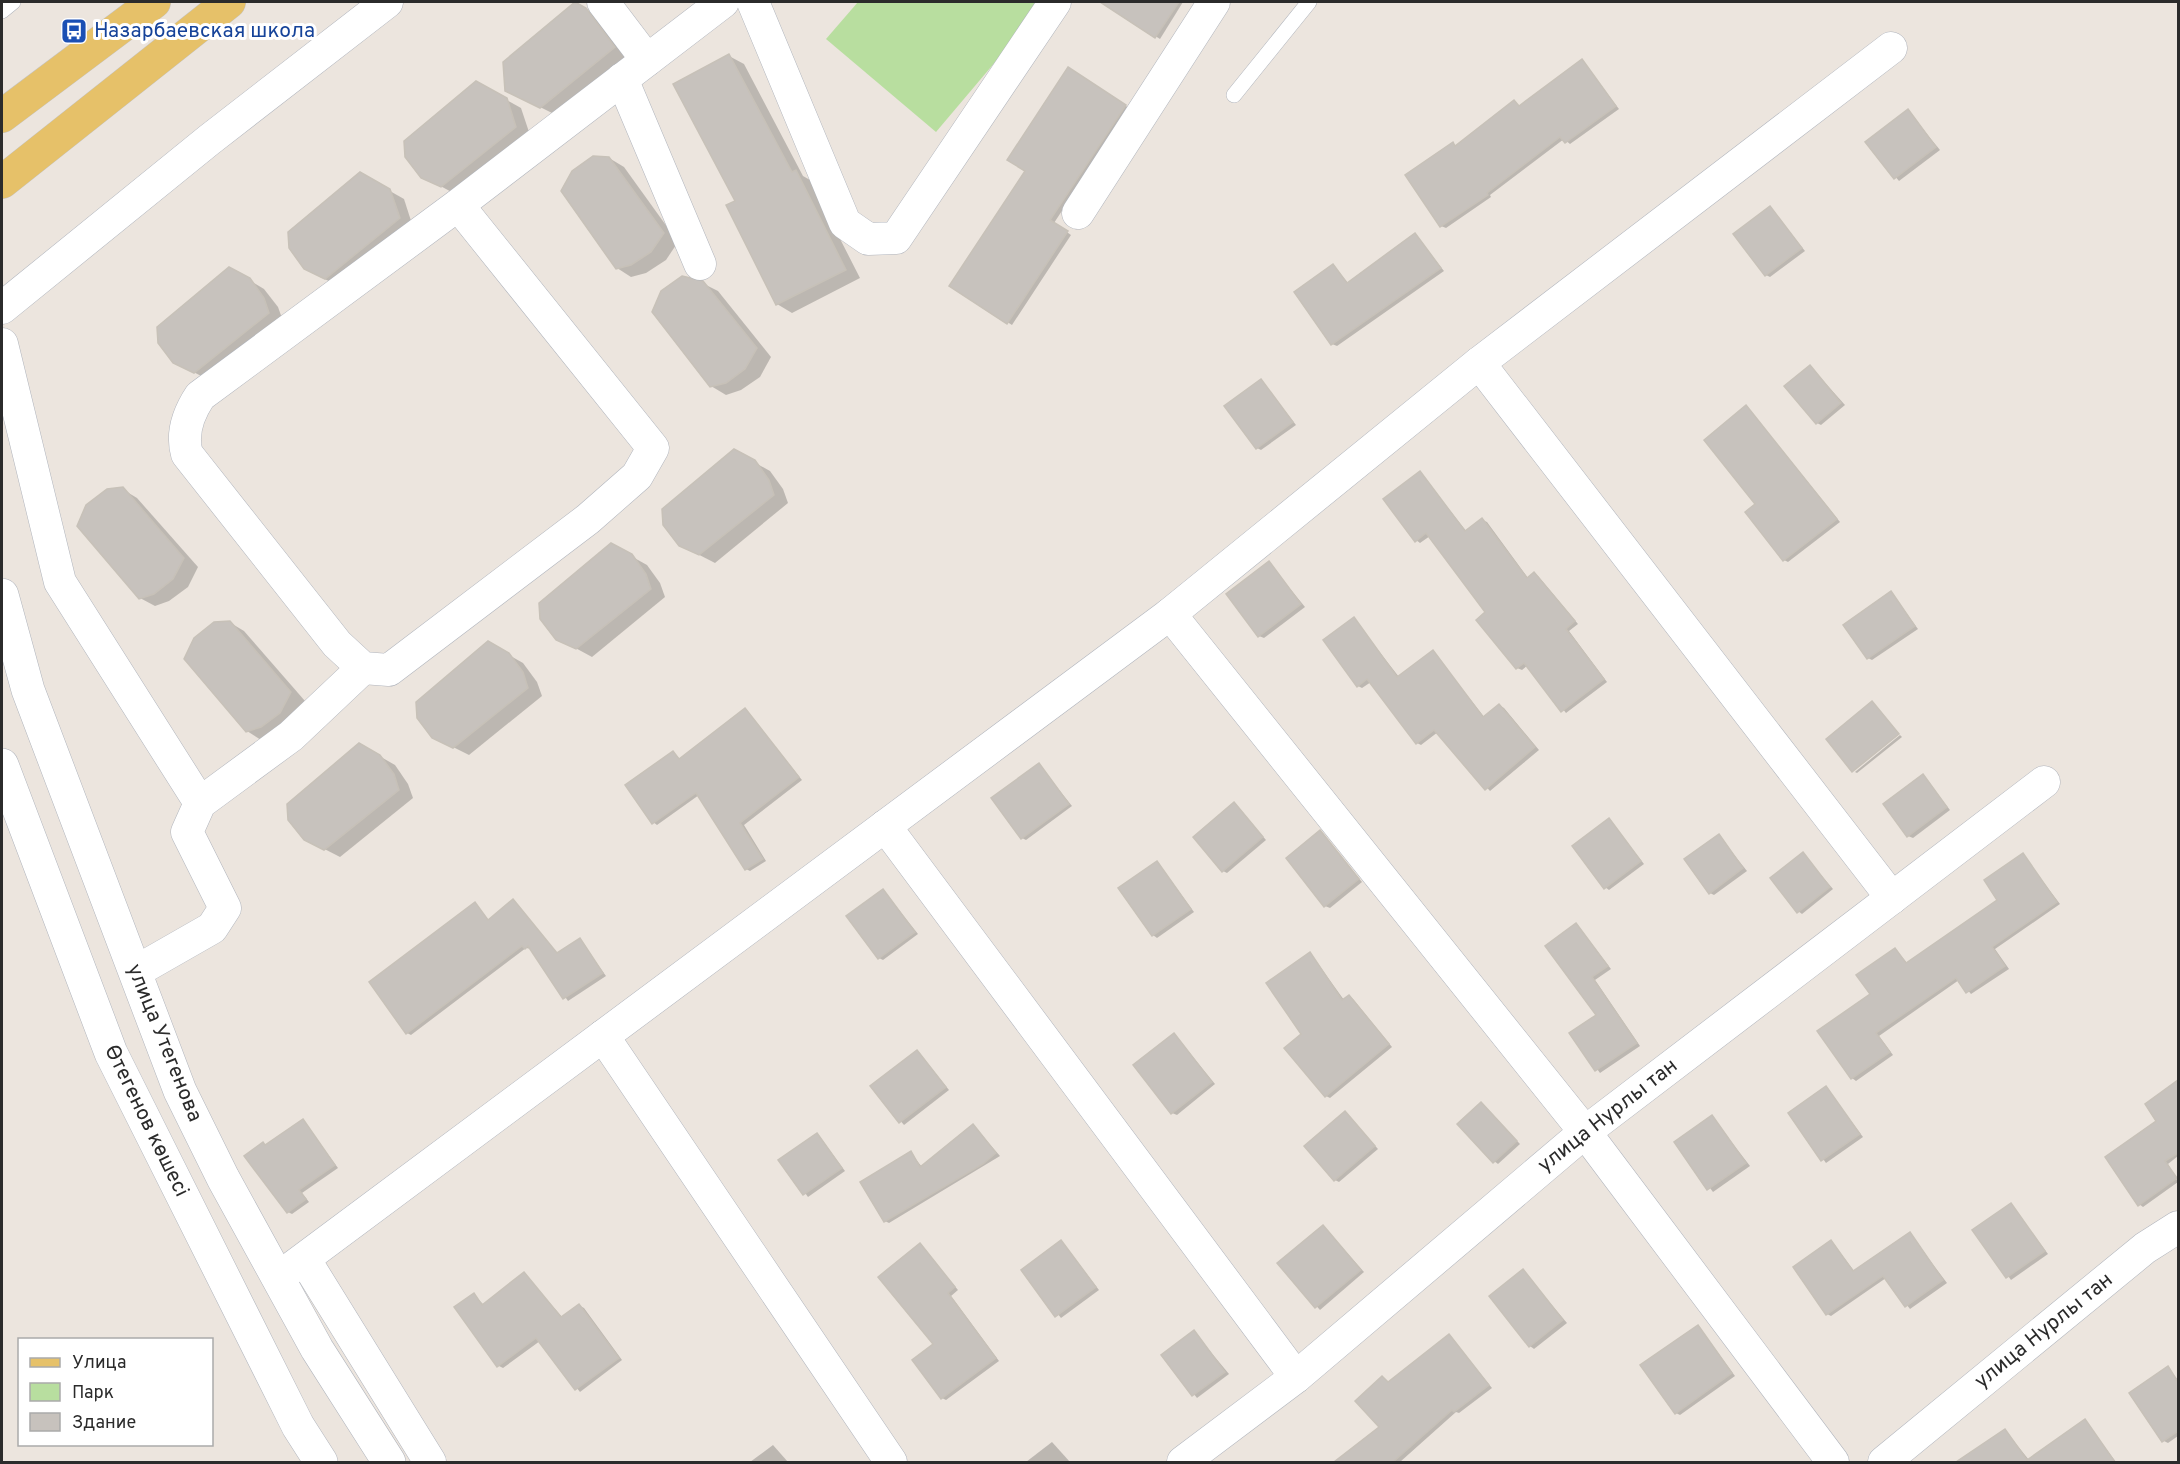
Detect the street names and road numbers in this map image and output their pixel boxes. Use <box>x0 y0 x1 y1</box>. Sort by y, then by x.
street label: улица Утегенова <box>120 960 208 1126</box>
street label: Өтегенов көшесі <box>97 1040 195 1202</box>
street label: улица Нурлы тан <box>1532 1053 1684 1179</box>
street label: улица Нурлы тан <box>1969 1267 2119 1395</box>

